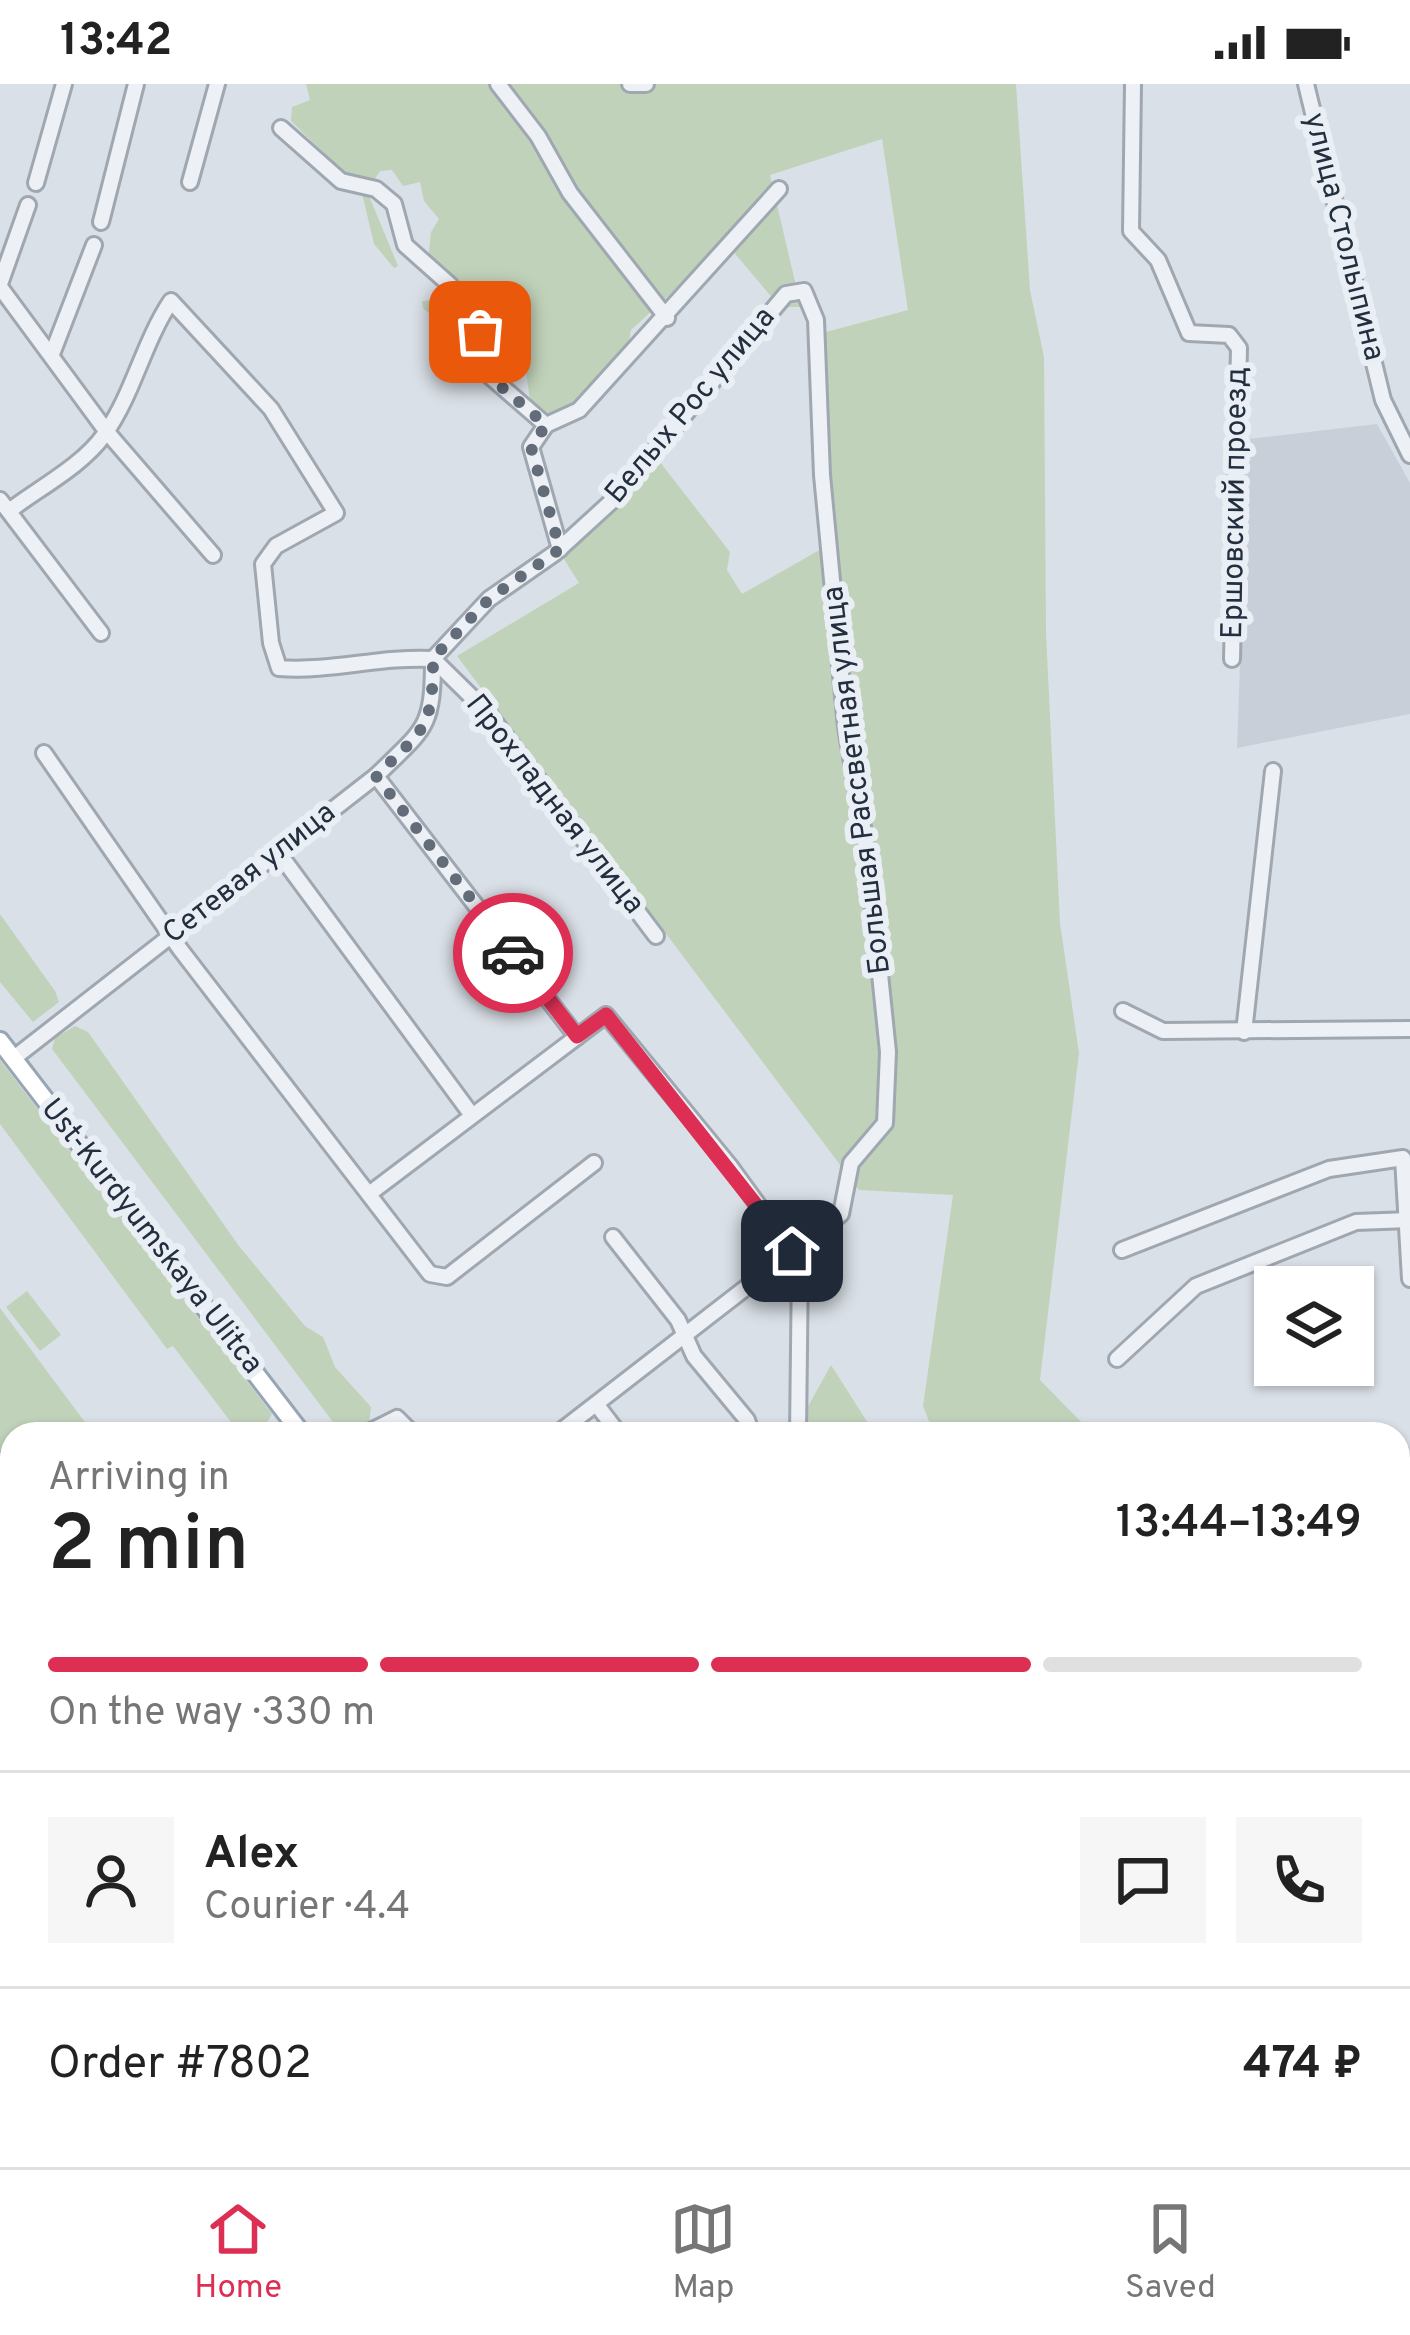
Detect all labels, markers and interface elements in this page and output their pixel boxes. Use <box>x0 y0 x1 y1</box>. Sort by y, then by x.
text: 13:42 <box>60 14 172 71</box>
street label: улица Столыпина <box>1294 109 1392 365</box>
pin <box>429 281 531 383</box>
icon: bag <box>447 299 513 365</box>
street label: Белых Рос улица <box>598 300 784 512</box>
street label: Ершовский проезд <box>1215 367 1257 639</box>
street label: Большая Рассветная улица <box>816 584 900 976</box>
street label: Прохладная улица <box>457 688 651 922</box>
street label: Сетевая улица <box>156 795 344 953</box>
courier <box>453 893 573 1013</box>
icon: car <box>480 920 546 986</box>
street label: Ust-Kurdyumskaya Ulitca <box>32 1092 270 1382</box>
pin <box>741 1200 843 1302</box>
icon: home <box>759 1218 825 1284</box>
map controls <box>1254 1266 1374 1386</box>
button: layers <box>1254 1266 1374 1386</box>
text: Arriving in <box>48 1455 230 1504</box>
text: 13:44–13:49 <box>1116 1496 1362 1553</box>
text: 2 min <box>48 1499 249 1598</box>
text: On the way · 330 m <box>48 1690 375 1739</box>
button: person <box>48 1817 174 1943</box>
button: chat <box>1080 1817 1206 1943</box>
button: phone <box>1236 1817 1362 1943</box>
text: Alex <box>204 1827 299 1884</box>
text: Courier · 4.4 <box>204 1884 410 1933</box>
text: Order #7802 <box>48 2037 312 2094</box>
text: 474 ₽ <box>1243 2037 1362 2094</box>
tab: Home <box>194 2196 282 2310</box>
tab: Map <box>670 2196 736 2310</box>
tab: Saved <box>1125 2196 1216 2310</box>

